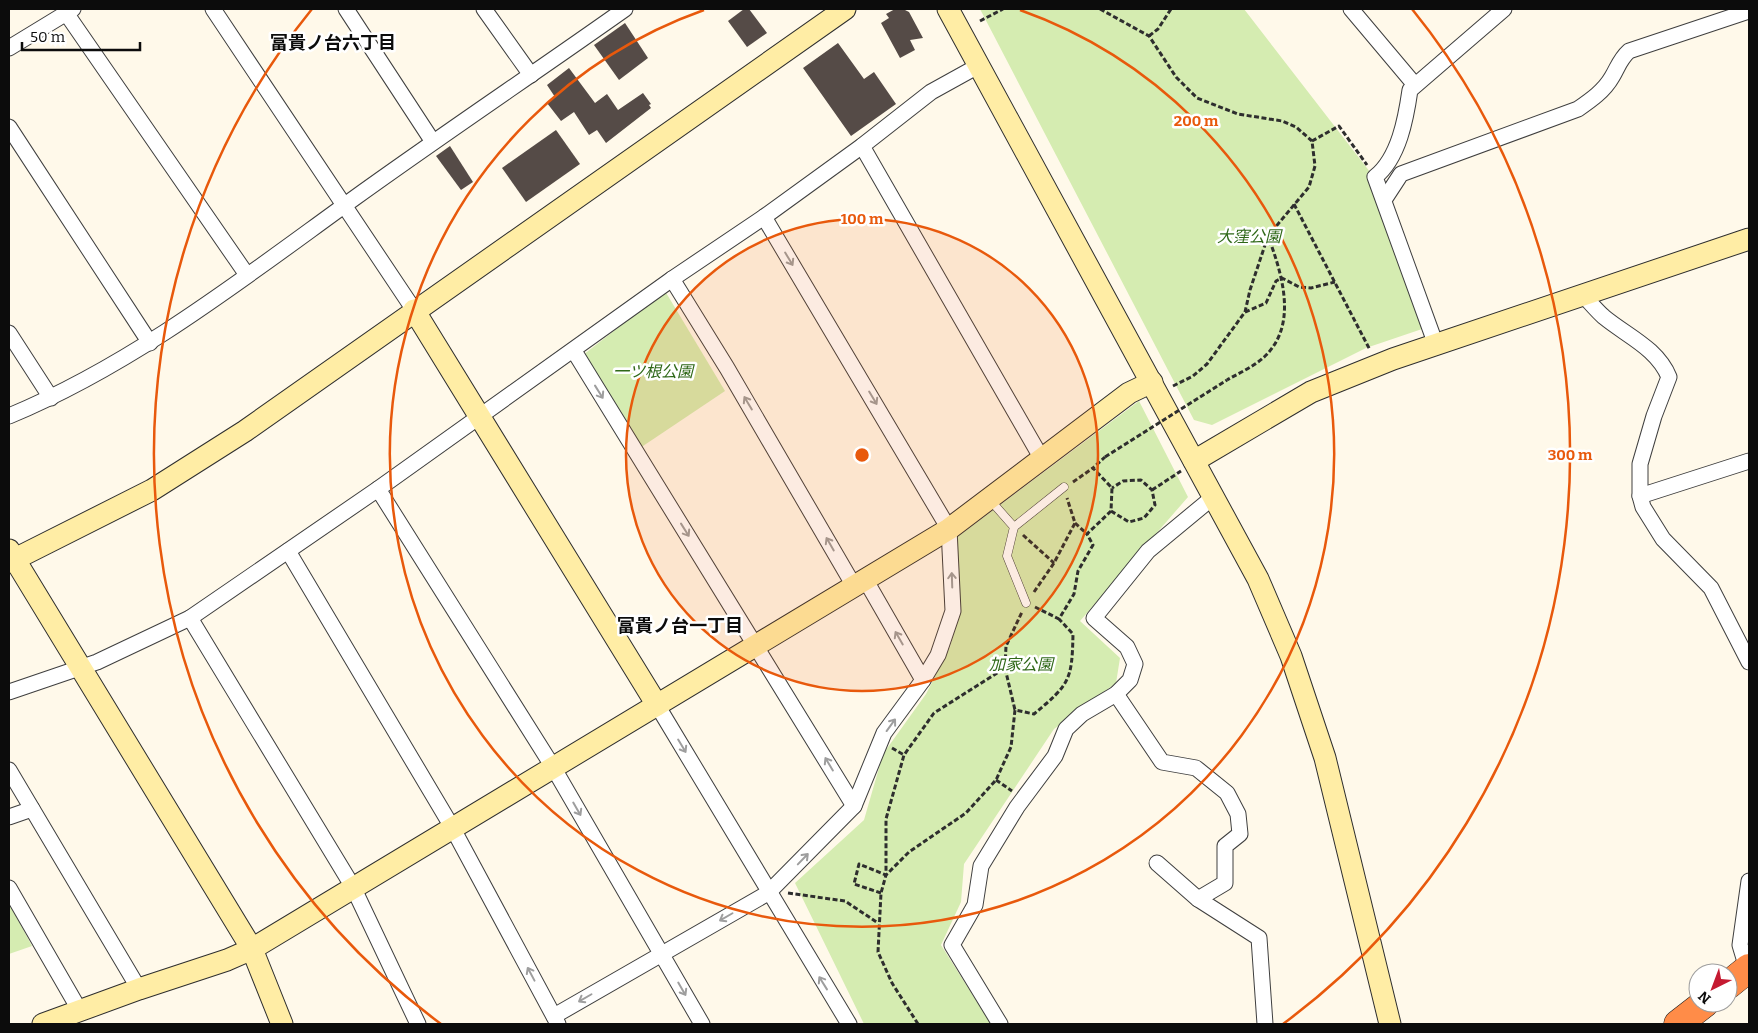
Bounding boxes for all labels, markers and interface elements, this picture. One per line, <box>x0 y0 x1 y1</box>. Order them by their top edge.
scale bar <box>22 20 140 52</box>
text: 50 m <box>30 28 66 46</box>
district label: 富貴ノ台六丁目 <box>270 32 396 54</box>
text: 200 m <box>1174 112 1219 130</box>
text: 100 m <box>841 210 884 228</box>
park label: 大窪公園 <box>1217 227 1283 246</box>
one-way arrow <box>784 251 794 265</box>
park label: 一ツ根公園 <box>613 362 695 381</box>
one-way arrow <box>595 385 605 399</box>
one-way arrow <box>868 391 878 405</box>
one-way arrow <box>743 397 753 411</box>
centre of rings <box>853 446 871 464</box>
text: 300 m <box>1548 446 1593 464</box>
one-way arrow <box>680 523 690 537</box>
one-way arrow <box>825 537 835 551</box>
one-way arrow <box>947 572 957 588</box>
district label: 富貴ノ台一丁目 <box>617 615 743 637</box>
one-way arrow <box>894 630 904 645</box>
park label: 加家公園 <box>989 655 1055 674</box>
one-way arrow <box>885 719 896 732</box>
one-way arrow <box>678 739 688 753</box>
one-way arrow <box>824 758 834 772</box>
one-way arrow <box>573 802 583 816</box>
one-way arrow <box>797 853 809 865</box>
one-way arrow <box>720 913 734 923</box>
north arrow <box>1688 963 1738 1013</box>
one-way arrow <box>525 967 535 981</box>
one-way arrow <box>818 976 828 990</box>
one-way arrow <box>677 982 687 997</box>
text: N <box>1695 987 1714 1007</box>
one-way arrow <box>579 994 593 1004</box>

